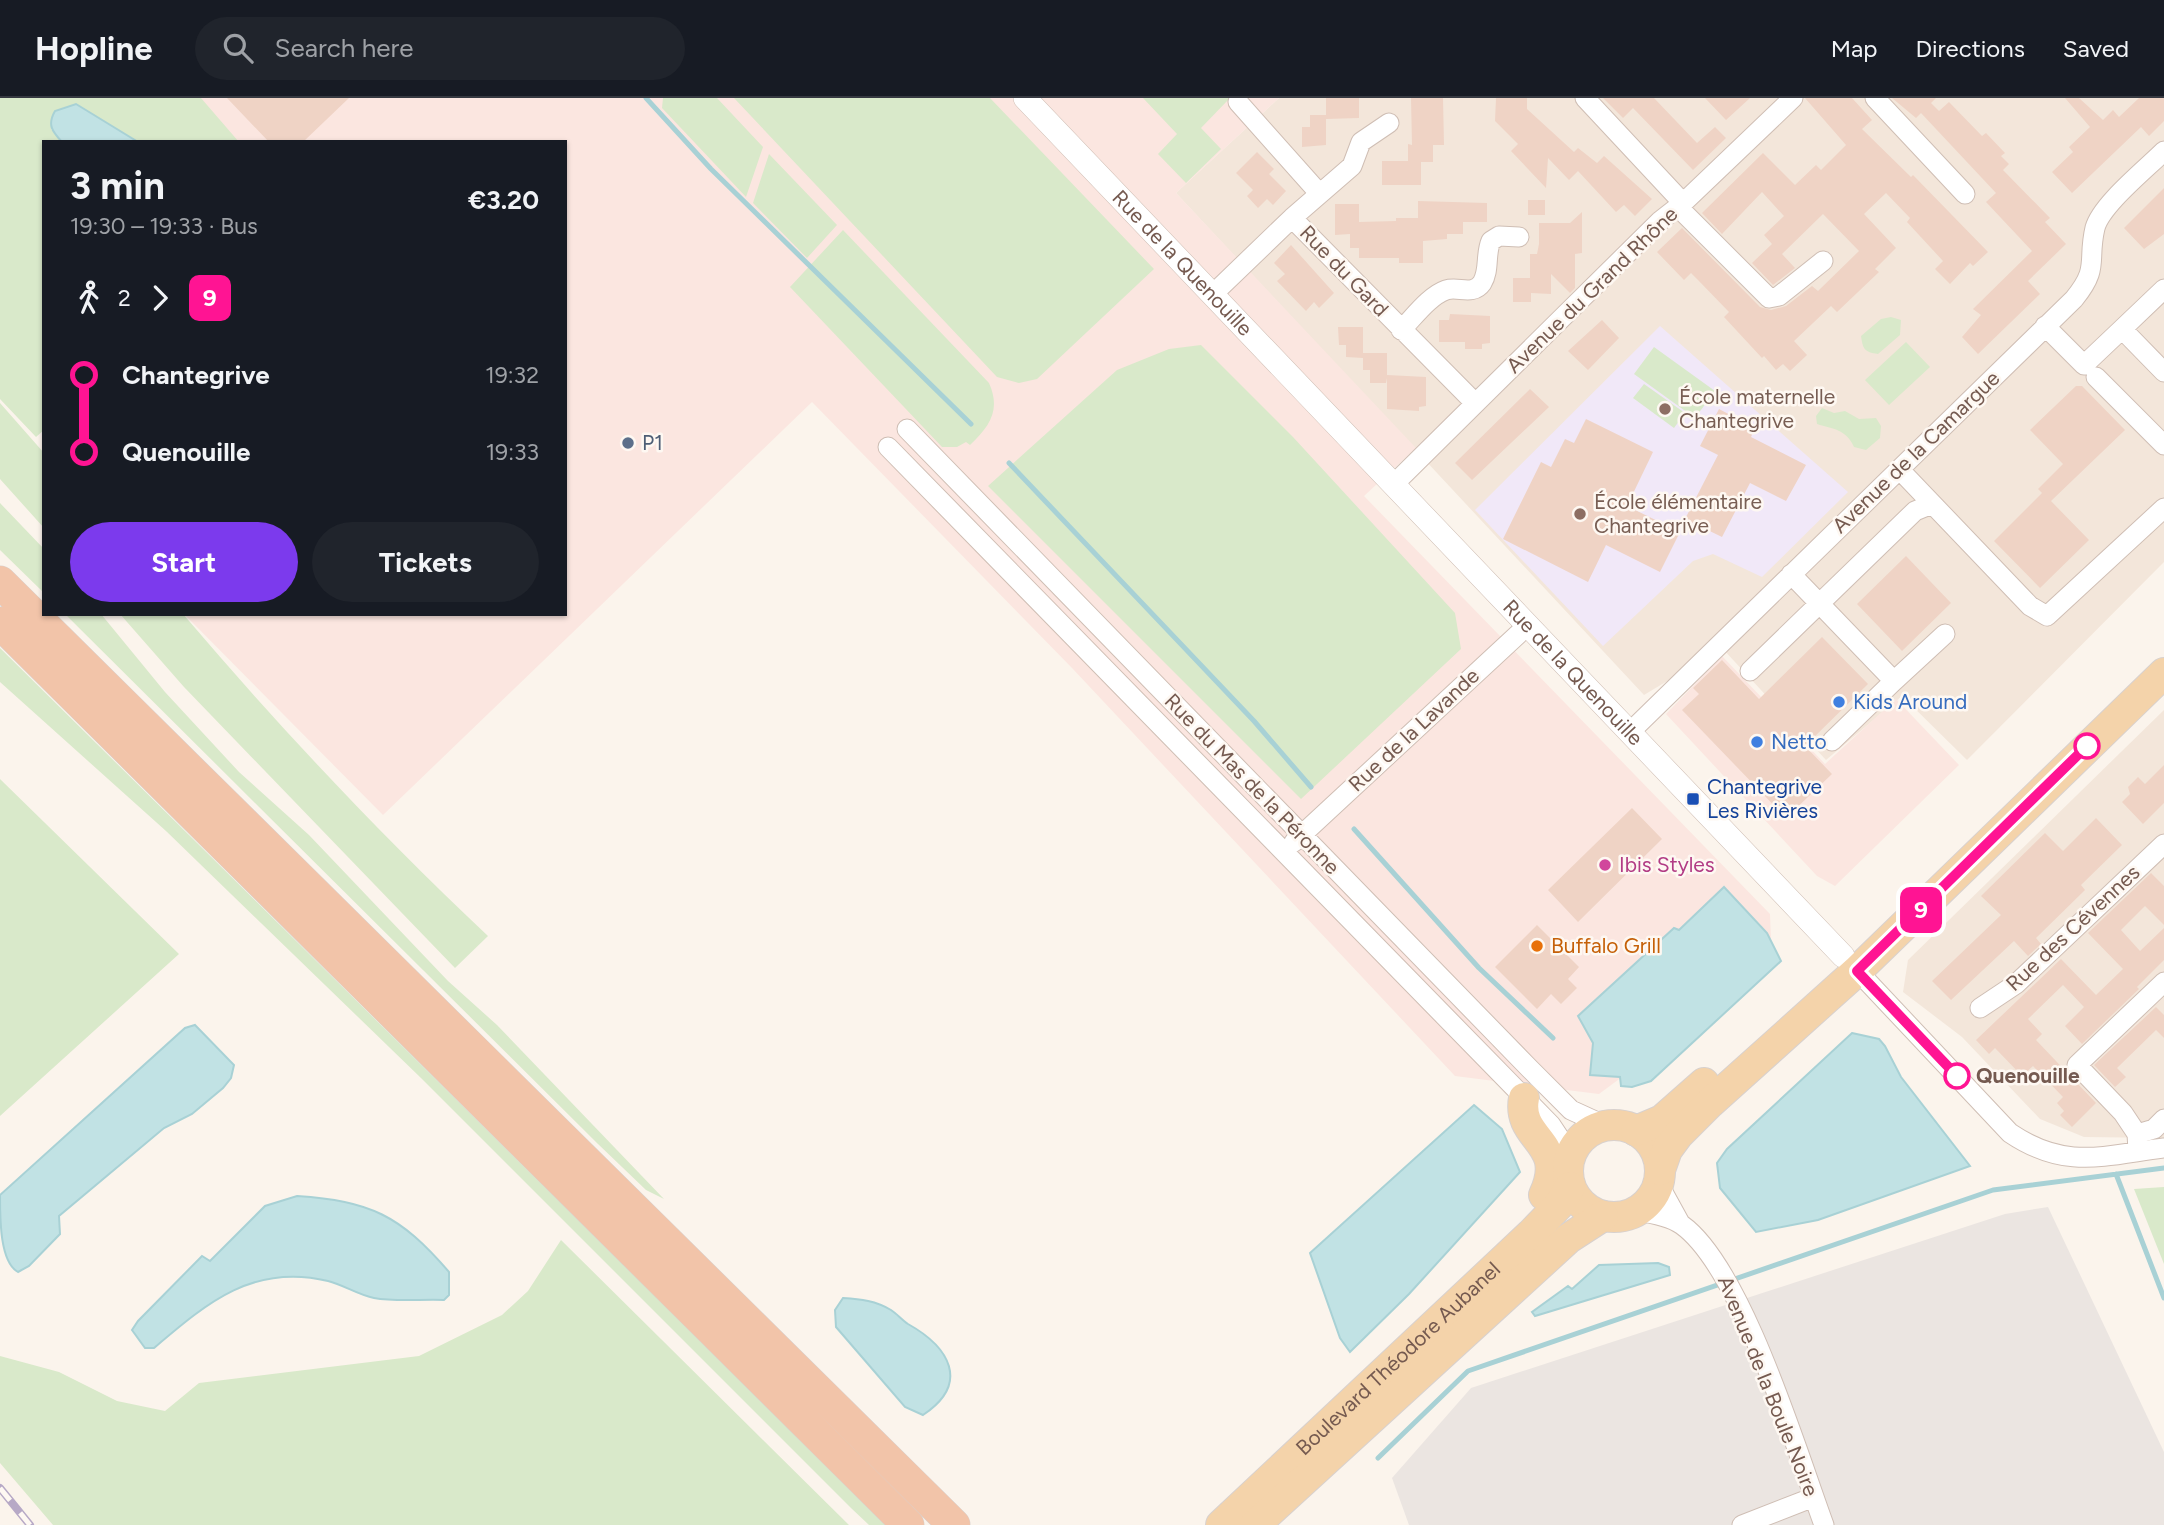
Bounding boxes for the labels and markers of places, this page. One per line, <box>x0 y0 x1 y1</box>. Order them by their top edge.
place label: École maternelle Chantegrive <box>1679 384 1835 433</box>
marker: École maternelle Chantegrive <box>1657 401 1673 417</box>
place label: P1 <box>642 430 663 455</box>
marker: P1 <box>620 435 636 451</box>
place label: École élémentaire Chantegrive <box>1594 489 1762 538</box>
marker: École élémentaire Chantegrive <box>1572 506 1588 522</box>
place label: Kids Around <box>1853 689 1967 714</box>
marker: Kids Around <box>1831 694 1847 710</box>
place label: Netto <box>1771 729 1827 754</box>
unlabelled marker <box>2074 733 2100 759</box>
marker: Netto <box>1749 734 1765 750</box>
place label: Chantegrive Les Rivières <box>1707 774 1822 823</box>
marker: Chantegrive Les Rivières <box>1685 791 1701 807</box>
place label: Ibis Styles <box>1619 852 1715 877</box>
marker: Ibis Styles <box>1597 857 1613 873</box>
place label: Buffalo Grill <box>1551 933 1661 958</box>
marker: Buffalo Grill <box>1529 938 1545 954</box>
marker: Quenouille <box>1944 1063 1970 1089</box>
place label: Quenouille <box>1976 1063 2080 1088</box>

